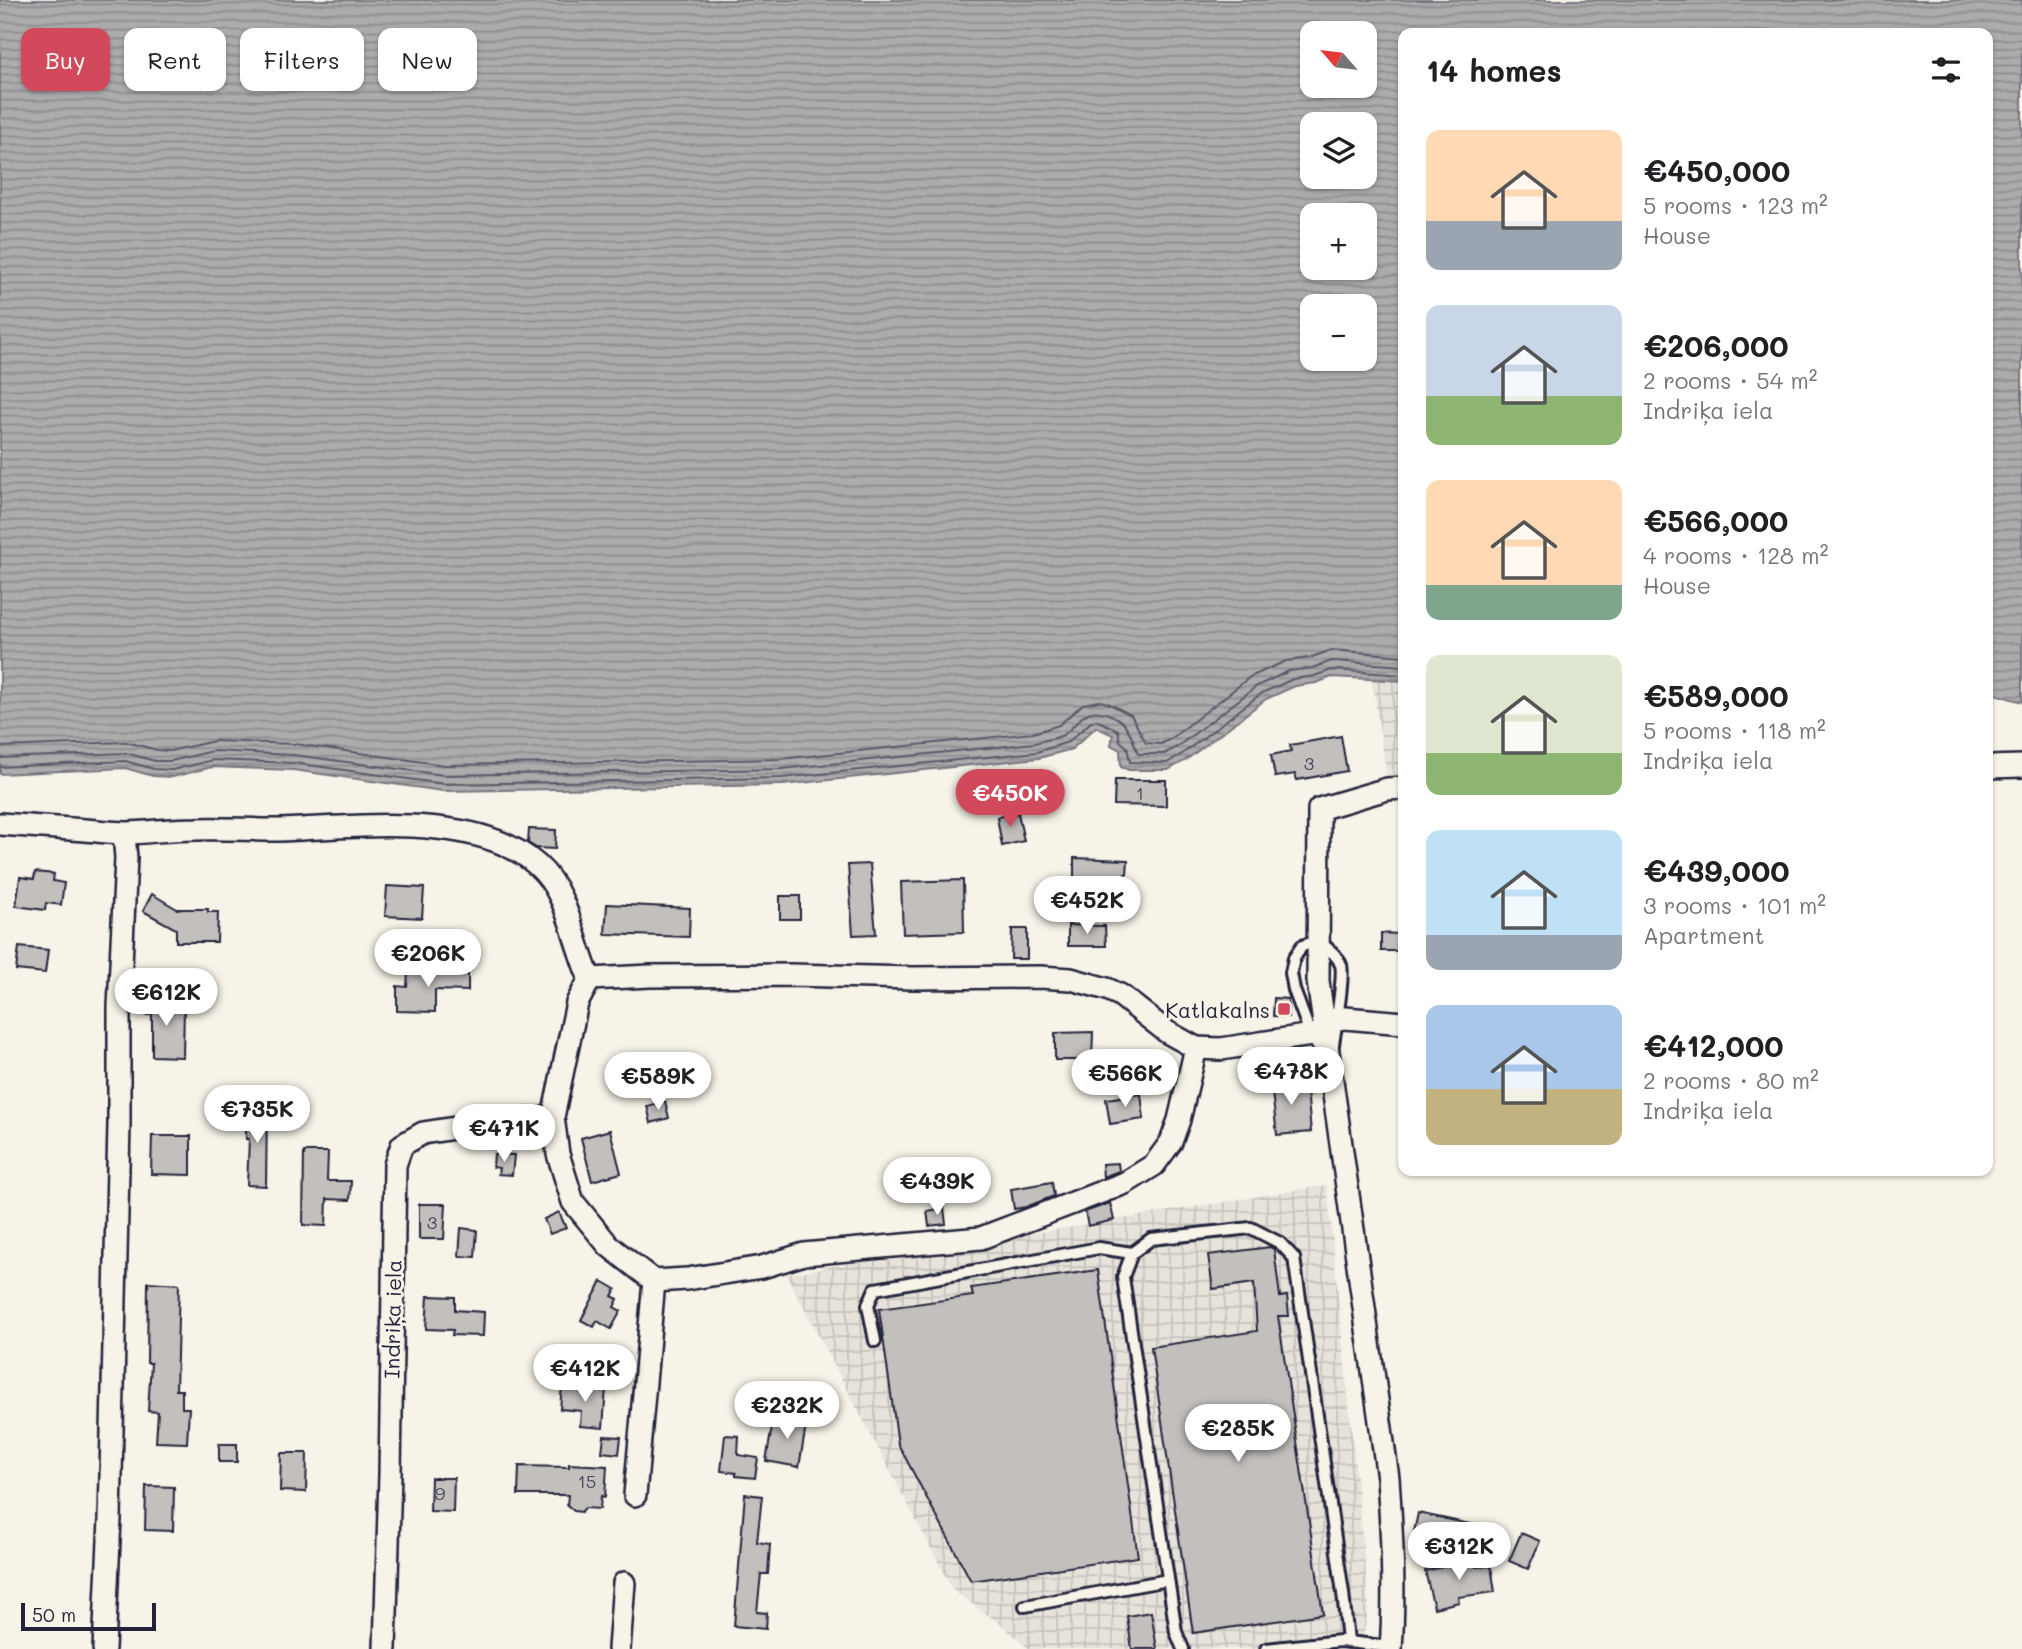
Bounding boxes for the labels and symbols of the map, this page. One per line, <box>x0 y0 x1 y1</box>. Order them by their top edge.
north arrow <box>1300 21 1377 98</box>
house number: 3 <box>1304 751 1314 775</box>
pin: €450K <box>961 770 1059 829</box>
house number: 1 <box>1136 781 1144 805</box>
pin: €452K <box>1038 876 1136 936</box>
pin: €206K <box>379 930 477 989</box>
pin: €612K <box>117 968 215 1028</box>
place label: Katlakalns <box>1165 996 1270 1023</box>
marker: Katlakalns <box>1276 1001 1292 1017</box>
pin: €478K <box>1242 1048 1340 1107</box>
pin: €566K <box>1076 1050 1174 1109</box>
pin: €589K <box>609 1052 707 1112</box>
pin: €735K <box>208 1086 306 1145</box>
pin: €471K <box>455 1104 553 1164</box>
pin: €439K <box>888 1158 986 1217</box>
house number: 3 <box>427 1210 437 1234</box>
street label: Indriķa iela <box>377 1259 408 1379</box>
pin: €412K <box>536 1344 634 1404</box>
pin: €232K <box>738 1382 836 1441</box>
pin: €285K <box>1189 1404 1287 1464</box>
house number: 15 <box>578 1469 596 1493</box>
house number: 9 <box>435 1481 446 1505</box>
pin: €312K <box>1410 1522 1508 1582</box>
scale bar <box>21 1600 156 1632</box>

